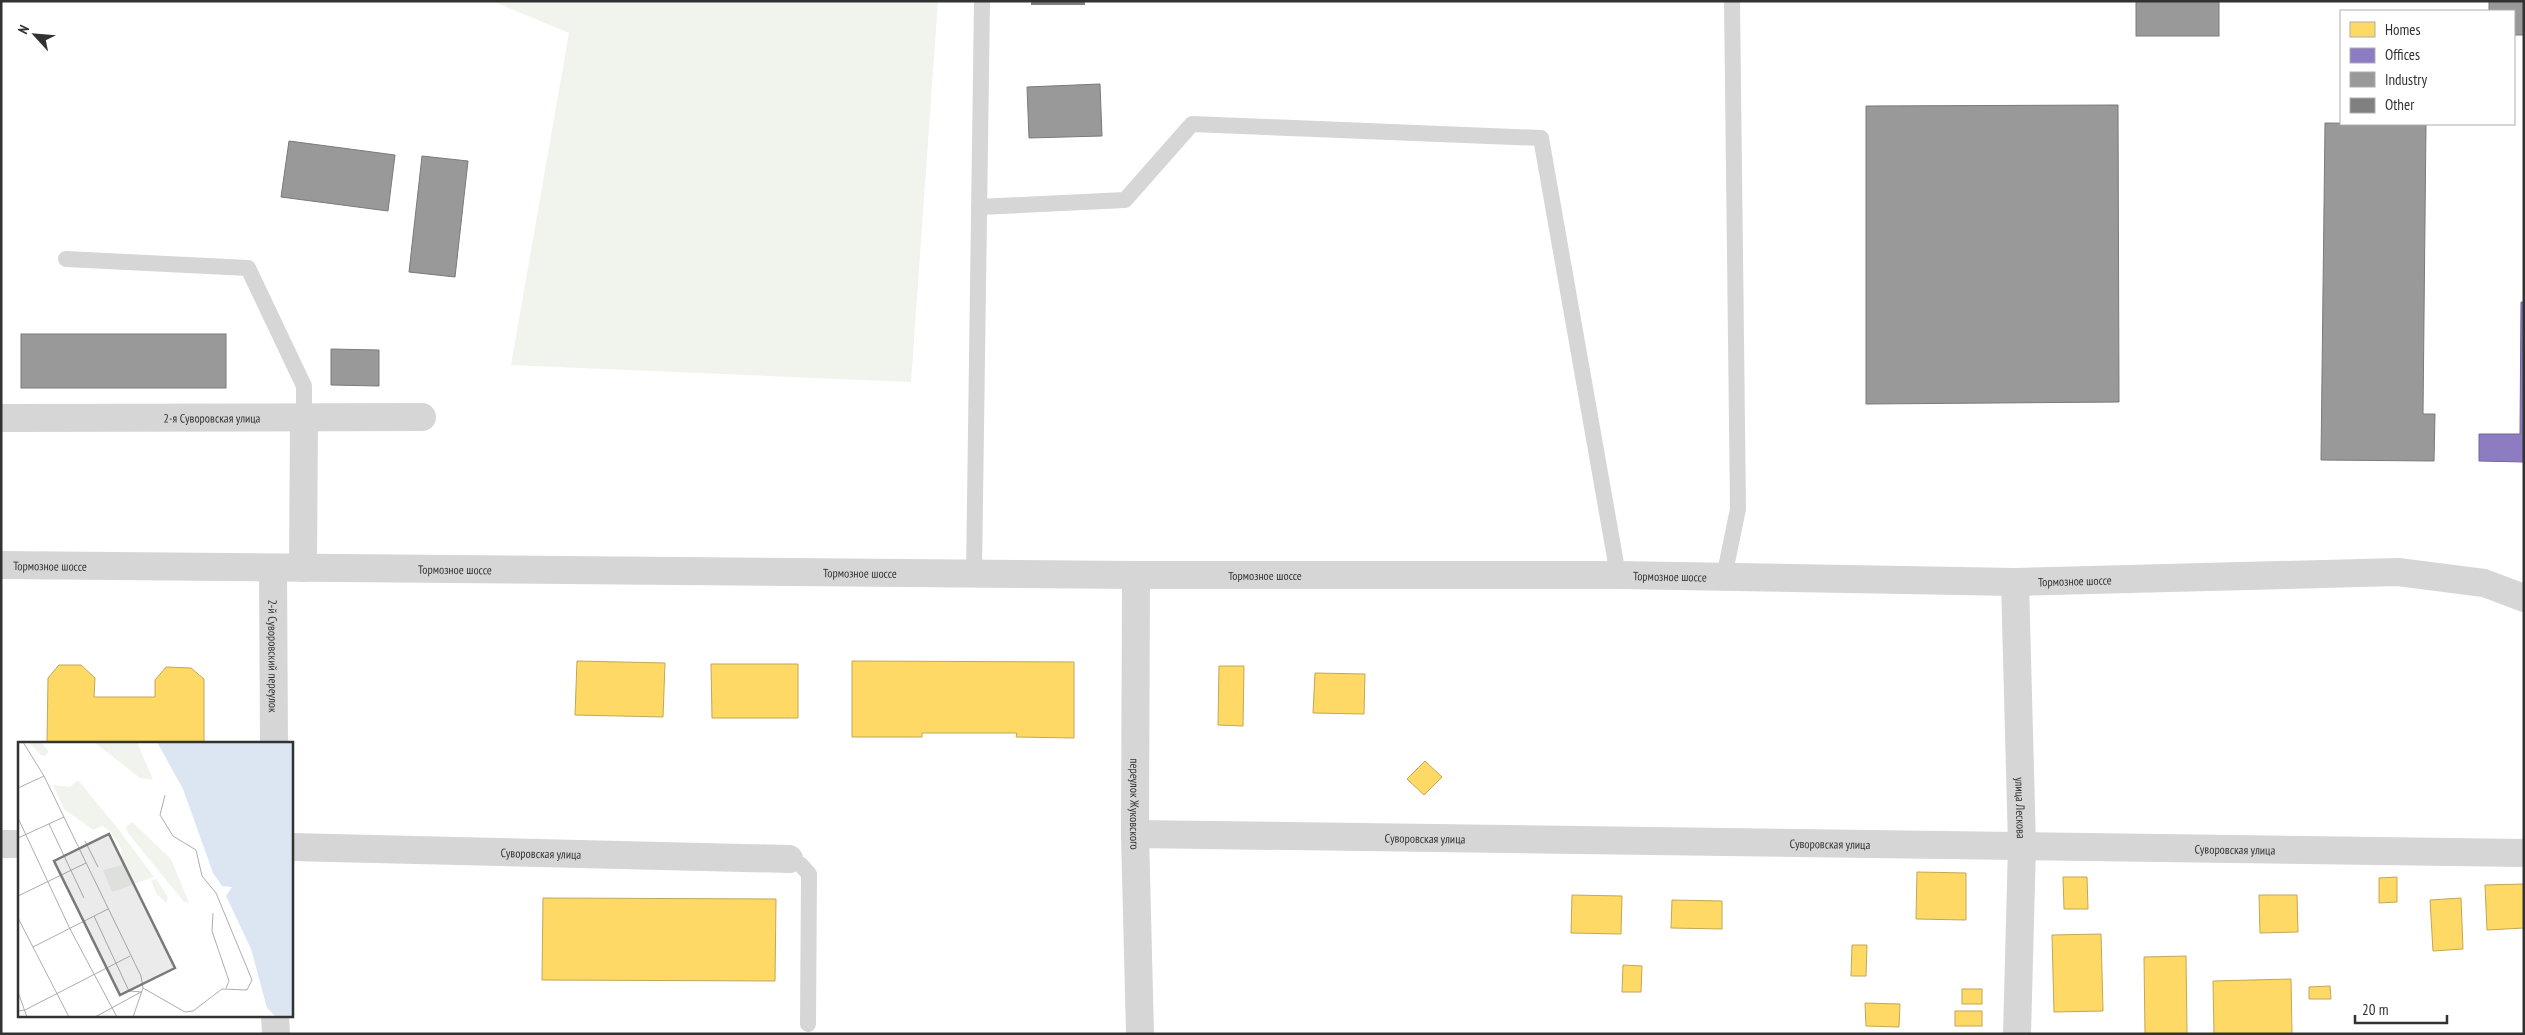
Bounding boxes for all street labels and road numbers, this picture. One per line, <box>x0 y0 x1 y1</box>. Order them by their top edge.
street label: 2-я Суворовская улица <box>164 410 261 425</box>
street label: Тормозное шоссе <box>13 558 87 573</box>
street label: Тормозное шоссе <box>418 561 492 577</box>
street label: Тормозное шоссе <box>823 565 897 580</box>
street label: Тормозное шоссе <box>1228 568 1302 583</box>
street label: Тормозное шоссе <box>1633 568 1707 584</box>
street label: Тормозное шоссе <box>2038 572 2112 589</box>
street label: 2-й Суворовский переулок <box>266 599 281 713</box>
street label: переулок Жуковского <box>1127 758 1143 850</box>
street label: улица Лескова <box>2013 777 2029 839</box>
street label: Суворовская улица <box>1384 830 1466 846</box>
street label: Суворовская улица <box>1789 835 1871 852</box>
street label: Суворовская улица <box>2194 841 2276 857</box>
street label: Суворовская улица <box>500 845 582 861</box>

